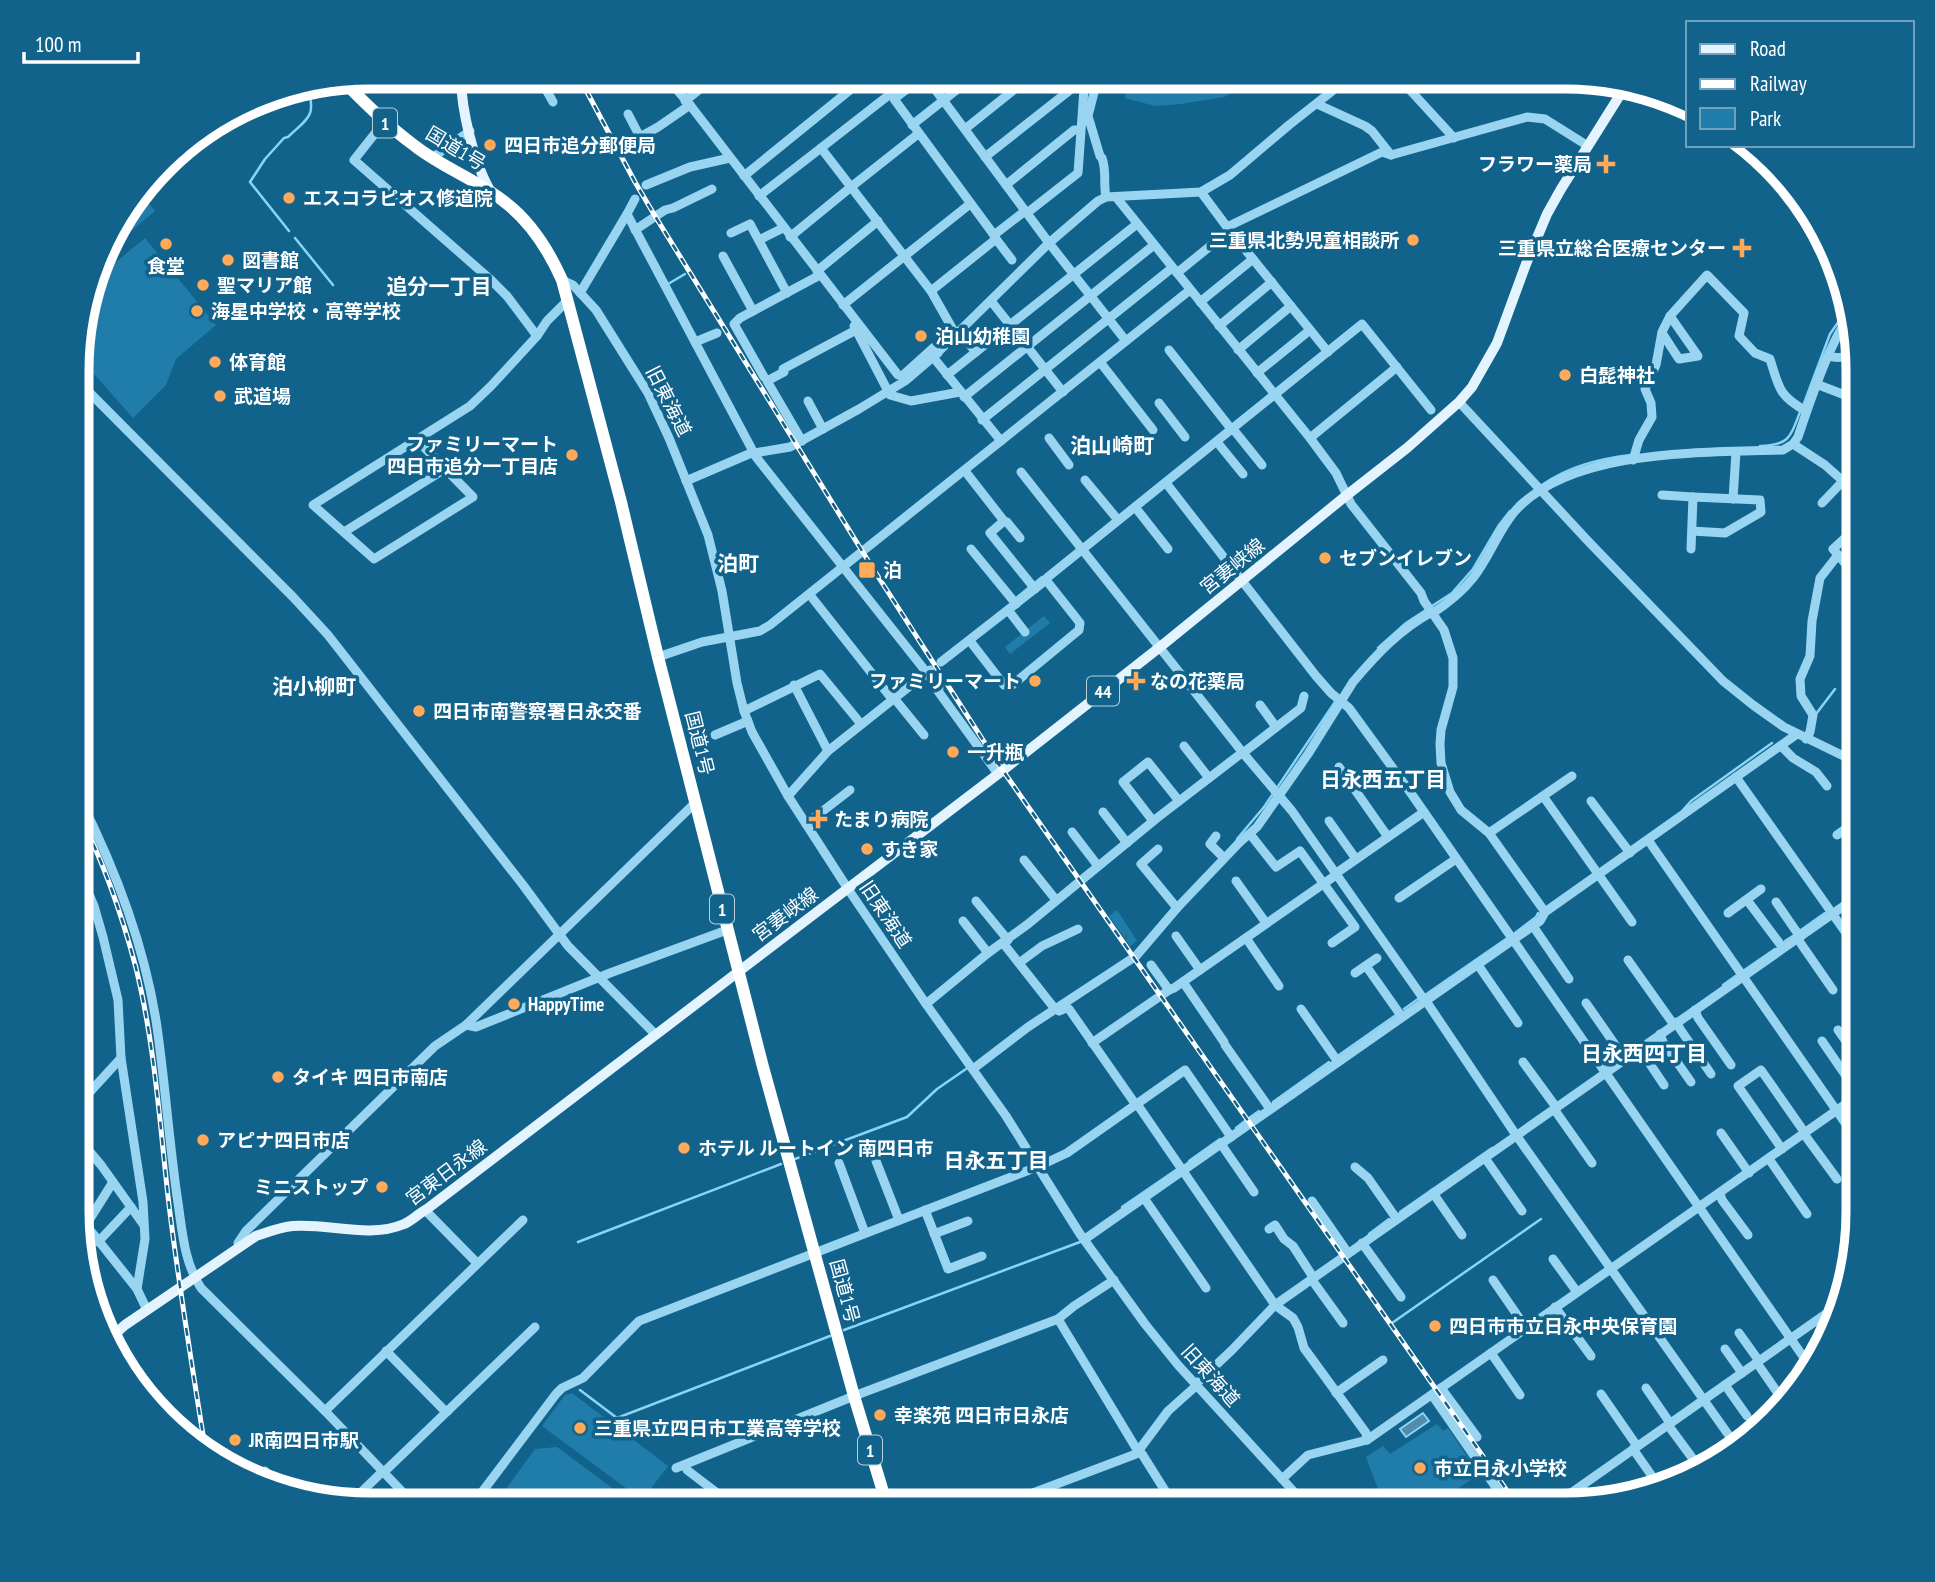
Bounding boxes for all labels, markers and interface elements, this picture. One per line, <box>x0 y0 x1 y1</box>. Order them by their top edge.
scale bar <box>24 21 138 65</box>
legend <box>1686 21 1914 147</box>
text: 100 m <box>35 31 81 58</box>
text: Road <box>1750 35 1786 62</box>
text: Railway <box>1750 70 1807 97</box>
text: Park <box>1750 105 1781 132</box>
road number: 1 <box>373 109 397 138</box>
street label: 国道1号 <box>422 121 490 175</box>
place label: 四日市追分郵便局 <box>504 133 656 157</box>
marker: 四日市追分郵便局 <box>482 137 498 153</box>
place label: フラワー薬局 <box>1478 152 1592 176</box>
marker: フラワー薬局 <box>1598 156 1614 172</box>
place label: エスコラピオス修道院 <box>303 186 493 210</box>
marker: エスコラピオス修道院 <box>281 190 297 206</box>
place label: 三重県北勢児童相談所 <box>1209 228 1399 252</box>
marker: 三重県北勢児童相談所 <box>1405 232 1421 248</box>
marker: 食堂 <box>158 236 174 252</box>
place label: 三重県立総合医療センター <box>1498 236 1726 260</box>
marker: 三重県立総合医療センター <box>1732 238 1752 258</box>
place label: 図書館 <box>242 248 299 272</box>
marker: 図書館 <box>220 252 236 268</box>
place label: 食堂 <box>147 254 185 278</box>
place label: 聖マリア館 <box>217 273 312 297</box>
district label: 追分一丁目 <box>387 273 492 300</box>
marker: 聖マリア館 <box>195 277 211 293</box>
place label: 海星中学校・高等学校 <box>211 299 401 323</box>
marker: 海星中学校・高等学校 <box>189 303 205 319</box>
place label: 泊山幼稚園 <box>935 324 1030 348</box>
marker: 泊山幼稚園 <box>913 328 929 344</box>
place label: 体育館 <box>229 350 286 374</box>
marker: 体育館 <box>207 354 223 370</box>
street label: 旧東海道 <box>641 362 697 440</box>
place label: 白髭神社 <box>1579 363 1655 387</box>
marker: 白髭神社 <box>1557 367 1573 383</box>
place label: 武道場 <box>234 384 291 408</box>
marker: 武道場 <box>212 388 228 404</box>
place label: ファミリーマート 四日市追分一丁目店 <box>387 432 558 478</box>
district label: 泊山崎町 <box>1070 432 1154 459</box>
marker: ファミリーマート 四日市追分一丁目店 <box>564 447 580 463</box>
street label: 宮妻峡線 <box>1195 533 1269 599</box>
place label: セブンイレブン <box>1339 546 1472 570</box>
district label: 泊町 <box>717 550 759 577</box>
marker: セブンイレブン <box>1317 550 1333 566</box>
place label: 泊 <box>883 558 902 582</box>
marker: 泊 <box>857 560 877 580</box>
place label: ファミリーマート <box>869 669 1021 693</box>
place label: なの花薬局 <box>1150 669 1245 693</box>
district label: 泊小柳町 <box>272 673 356 700</box>
marker: ファミリーマート <box>1027 673 1043 689</box>
marker: なの花薬局 <box>1128 673 1144 689</box>
road number: 44 <box>1087 676 1119 706</box>
place label: 四日市南警察署日永交番 <box>433 699 642 723</box>
marker: 四日市南警察署日永交番 <box>411 703 427 719</box>
street label: 国道1号 <box>680 708 720 778</box>
place label: 一升瓶 <box>967 740 1024 764</box>
marker: 一升瓶 <box>945 744 961 760</box>
district label: 日永西五丁目 <box>1320 766 1446 793</box>
place label: たまり病院 <box>834 807 928 831</box>
marker: たまり病院 <box>808 809 828 829</box>
place label: すき家 <box>881 837 938 861</box>
marker: すき家 <box>859 841 875 857</box>
street label: 旧東海道 <box>855 876 917 952</box>
street label: 宮妻峡線 <box>747 882 823 946</box>
road number: 1 <box>710 894 734 924</box>
place label: HappyTime <box>528 992 604 1016</box>
marker: HappyTime <box>506 996 522 1012</box>
district label: 日永西四丁目 <box>1581 1040 1707 1067</box>
place label: タイキ 四日市南店 <box>292 1065 448 1089</box>
marker: タイキ 四日市南店 <box>270 1069 286 1085</box>
place label: アピナ四日市店 <box>217 1128 350 1152</box>
marker: アピナ四日市店 <box>195 1132 211 1148</box>
street label: 宮東日永線 <box>401 1134 491 1210</box>
place label: ホテル ルートイン 南四日市 <box>698 1136 934 1160</box>
marker: ホテル ルートイン 南四日市 <box>676 1140 692 1156</box>
district label: 日永五丁目 <box>944 1147 1049 1174</box>
place label: ミニストップ <box>254 1175 368 1199</box>
marker: ミニストップ <box>374 1179 390 1195</box>
street label: 国道1号 <box>825 1256 865 1326</box>
place label: 四日市市立日永中央保育園 <box>1449 1314 1677 1338</box>
marker: 四日市市立日永中央保育園 <box>1427 1318 1443 1334</box>
street label: 旧東海道 <box>1177 1339 1245 1411</box>
place label: 幸楽苑 四日市日永店 <box>894 1403 1069 1427</box>
marker: 幸楽苑 四日市日永店 <box>872 1407 888 1423</box>
place label: 三重県立四日市工業高等学校 <box>594 1416 841 1440</box>
marker: 三重県立四日市工業高等学校 <box>572 1420 588 1436</box>
place label: JR南四日市駅 <box>248 1428 359 1452</box>
marker: JR南四日市駅 <box>227 1432 243 1448</box>
road number: 1 <box>858 1436 882 1464</box>
place label: 市立日永小学校 <box>1434 1456 1567 1480</box>
marker: 市立日永小学校 <box>1412 1460 1428 1476</box>

